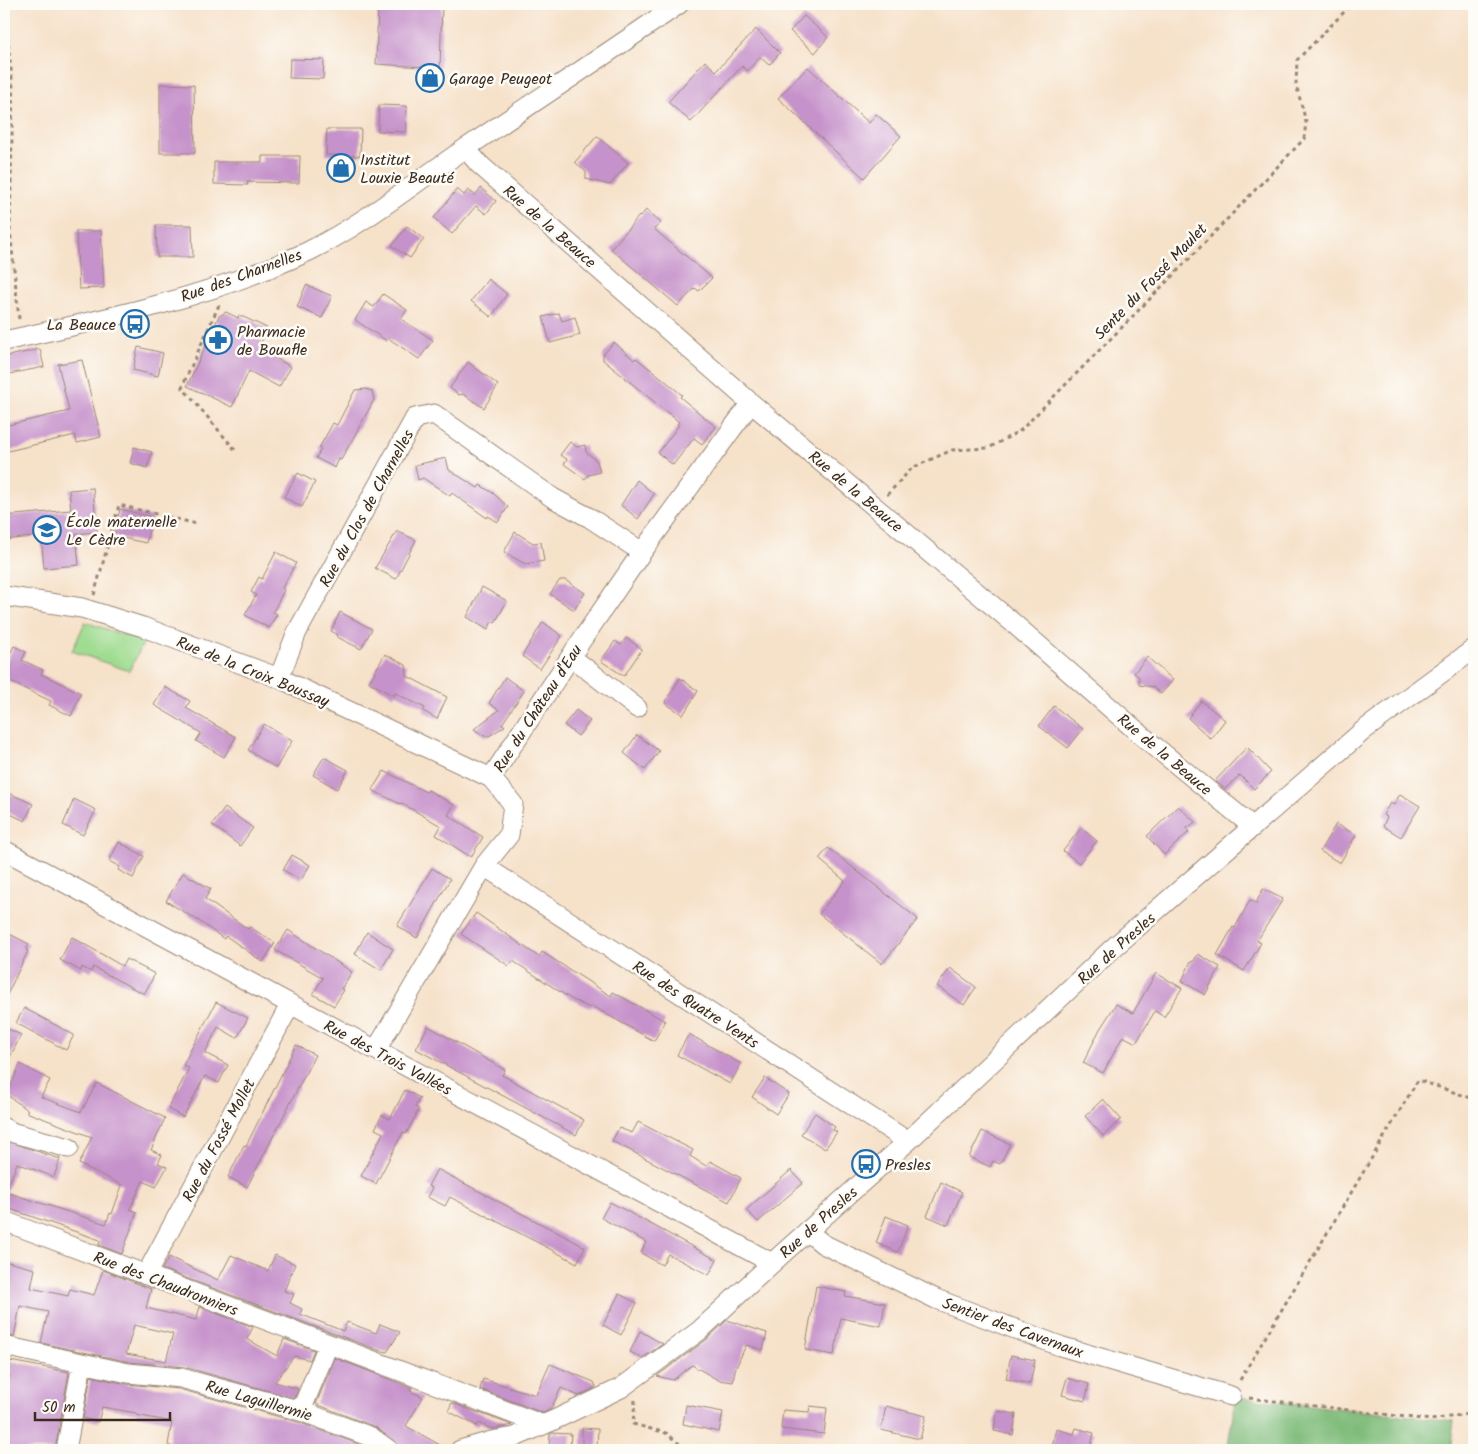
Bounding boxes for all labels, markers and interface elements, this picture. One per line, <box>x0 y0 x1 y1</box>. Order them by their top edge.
shop icon: Garage Peugeot <box>415 63 445 93</box>
place label: Garage Peugeot <box>449 67 553 92</box>
place label: Institut Louxie Beauté <box>360 148 455 191</box>
shop icon: Institut Louxie Beauté <box>326 153 356 183</box>
street label: Rue de la Beauce <box>497 179 601 275</box>
street label: Sente du Fossé Maulet <box>1089 217 1214 346</box>
street label: Rue des Charnelles <box>177 243 306 310</box>
bus stop icon: La Beauce <box>120 309 150 339</box>
place label: La Beauce <box>46 313 116 338</box>
place label: Pharmacie de Bouafle <box>237 320 307 363</box>
pharmacy icon: Pharmacie de Bouafle <box>203 325 233 355</box>
street label: Rue du Clos de Charnelles <box>314 425 421 592</box>
street label: Rue de la Beauce <box>802 445 908 539</box>
place label: École maternelle Le Cèdre <box>66 510 177 553</box>
school or university icon: École maternelle Le Cèdre <box>32 515 62 545</box>
street label: Rue de la Croix Boussay <box>172 630 333 715</box>
street label: Rue du Château d'Eau <box>487 640 589 778</box>
street label: Rue de la Beauce <box>1111 708 1217 802</box>
street label: Rue de Presles <box>1072 907 1162 991</box>
street label: Rue des Quatre Vents <box>627 955 764 1056</box>
street label: Rue des Trois Vallées <box>319 1014 456 1103</box>
street label: Rue du Fossé Mollet <box>176 1074 263 1207</box>
bus stop icon: Presles <box>851 1149 881 1179</box>
place label: Presles <box>885 1153 931 1178</box>
street label: Rue de Presles <box>774 1181 864 1265</box>
street label: Rue des Chaudronniers <box>89 1245 242 1324</box>
street label: Sentier des Cavernaux <box>938 1291 1088 1366</box>
street label: Rue Laguillermie <box>202 1374 315 1429</box>
scale bar <box>35 1389 170 1421</box>
text: 50 m <box>42 1396 76 1420</box>

